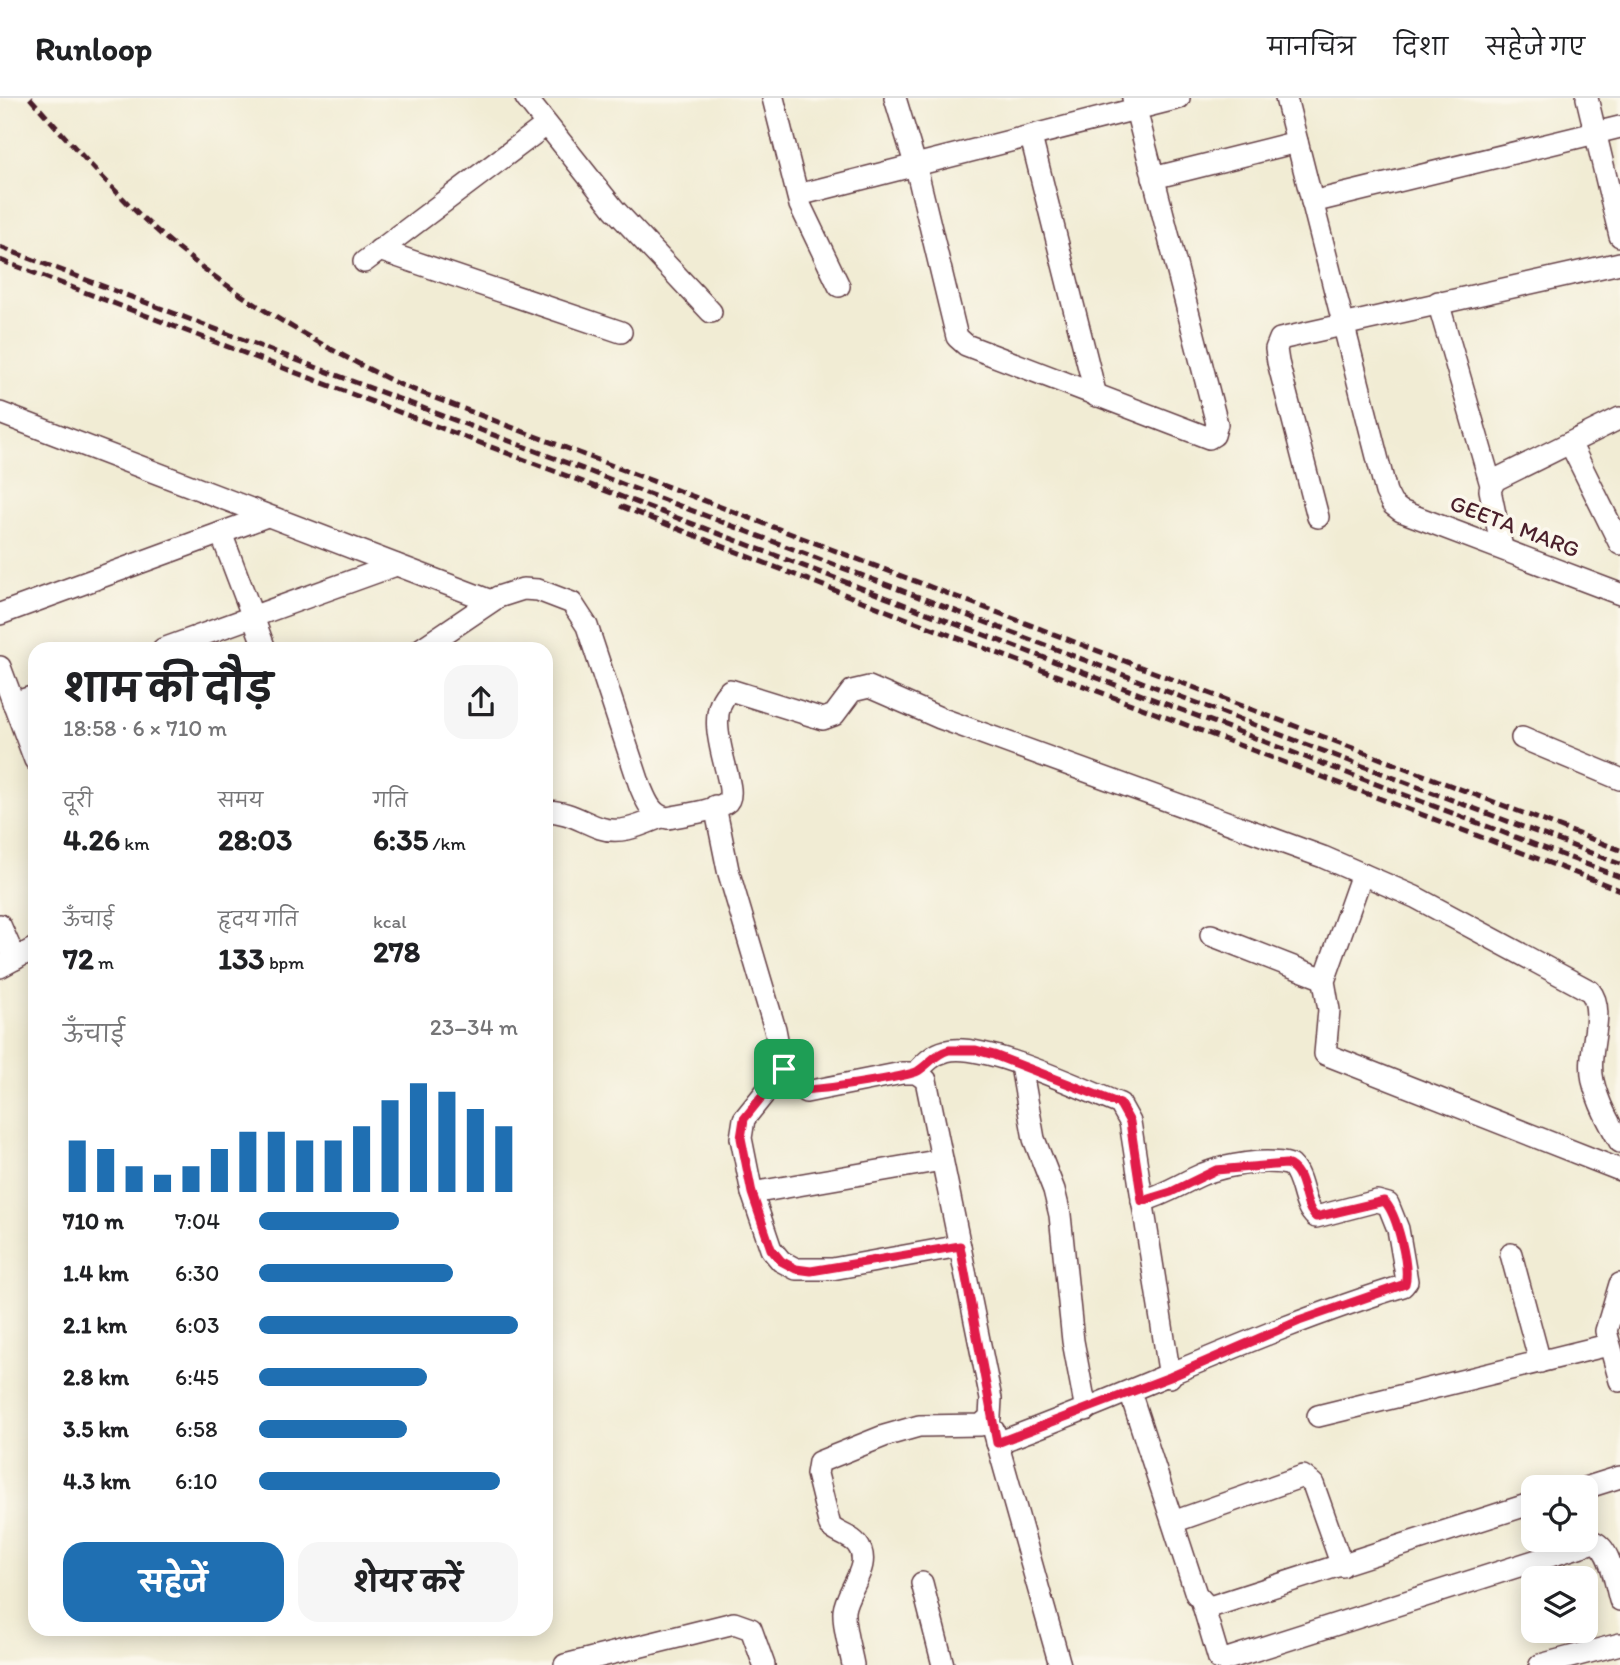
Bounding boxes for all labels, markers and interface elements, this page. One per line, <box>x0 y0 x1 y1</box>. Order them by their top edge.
text: Runloop <box>35 29 152 68</box>
text: मानचित्र <box>1268 32 1356 61</box>
text: दिशा <box>1394 32 1448 61</box>
text: सहेजे गए <box>1486 32 1585 61</box>
street label: GEETA MARG <box>1446 488 1584 564</box>
text: शाम की दौड़ <box>63 665 273 711</box>
button: share <box>444 665 518 739</box>
text: 18:58 · 6 × 710 m <box>63 714 227 742</box>
text: दूरी <box>63 789 93 812</box>
text: समय <box>218 789 263 812</box>
text: गति <box>373 789 408 812</box>
text: 4.26 <box>63 821 120 858</box>
text: 28:03 <box>218 821 292 858</box>
text: 6:35 <box>373 821 428 858</box>
text: km <box>120 832 149 855</box>
text: /km <box>428 832 466 855</box>
text: ऊँचाई <box>63 908 114 931</box>
text: हृदय गति <box>218 908 298 931</box>
text: kcal <box>373 910 407 933</box>
text: 278 <box>373 933 420 970</box>
text: 72 <box>63 940 94 977</box>
text: 133 <box>218 940 265 977</box>
text: m <box>94 951 114 974</box>
text: bpm <box>265 951 304 974</box>
text: 23–34 m <box>430 1013 518 1041</box>
text: ऊँचाई <box>63 1020 125 1048</box>
pin <box>754 1039 814 1099</box>
icon: arrive <box>765 1050 803 1088</box>
text: 710 m <box>63 1207 124 1235</box>
text: 7:04 <box>175 1207 220 1235</box>
text: 1.4 km <box>63 1259 129 1287</box>
text: 6:30 <box>175 1259 220 1287</box>
text: 2.1 km <box>63 1311 127 1339</box>
text: 6:03 <box>175 1311 220 1339</box>
text: 2.8 km <box>63 1363 129 1391</box>
text: 6:45 <box>175 1363 219 1391</box>
text: 3.5 km <box>63 1415 129 1443</box>
text: 6:58 <box>175 1415 217 1443</box>
text: 4.3 km <box>63 1467 131 1495</box>
text: 6:10 <box>175 1467 218 1495</box>
map controls <box>1521 1475 1598 1643</box>
button: locate <box>1521 1475 1598 1552</box>
button: सहेजें <box>63 1542 284 1622</box>
button: शेयर करें <box>298 1542 518 1622</box>
button: layers <box>1521 1566 1598 1643</box>

